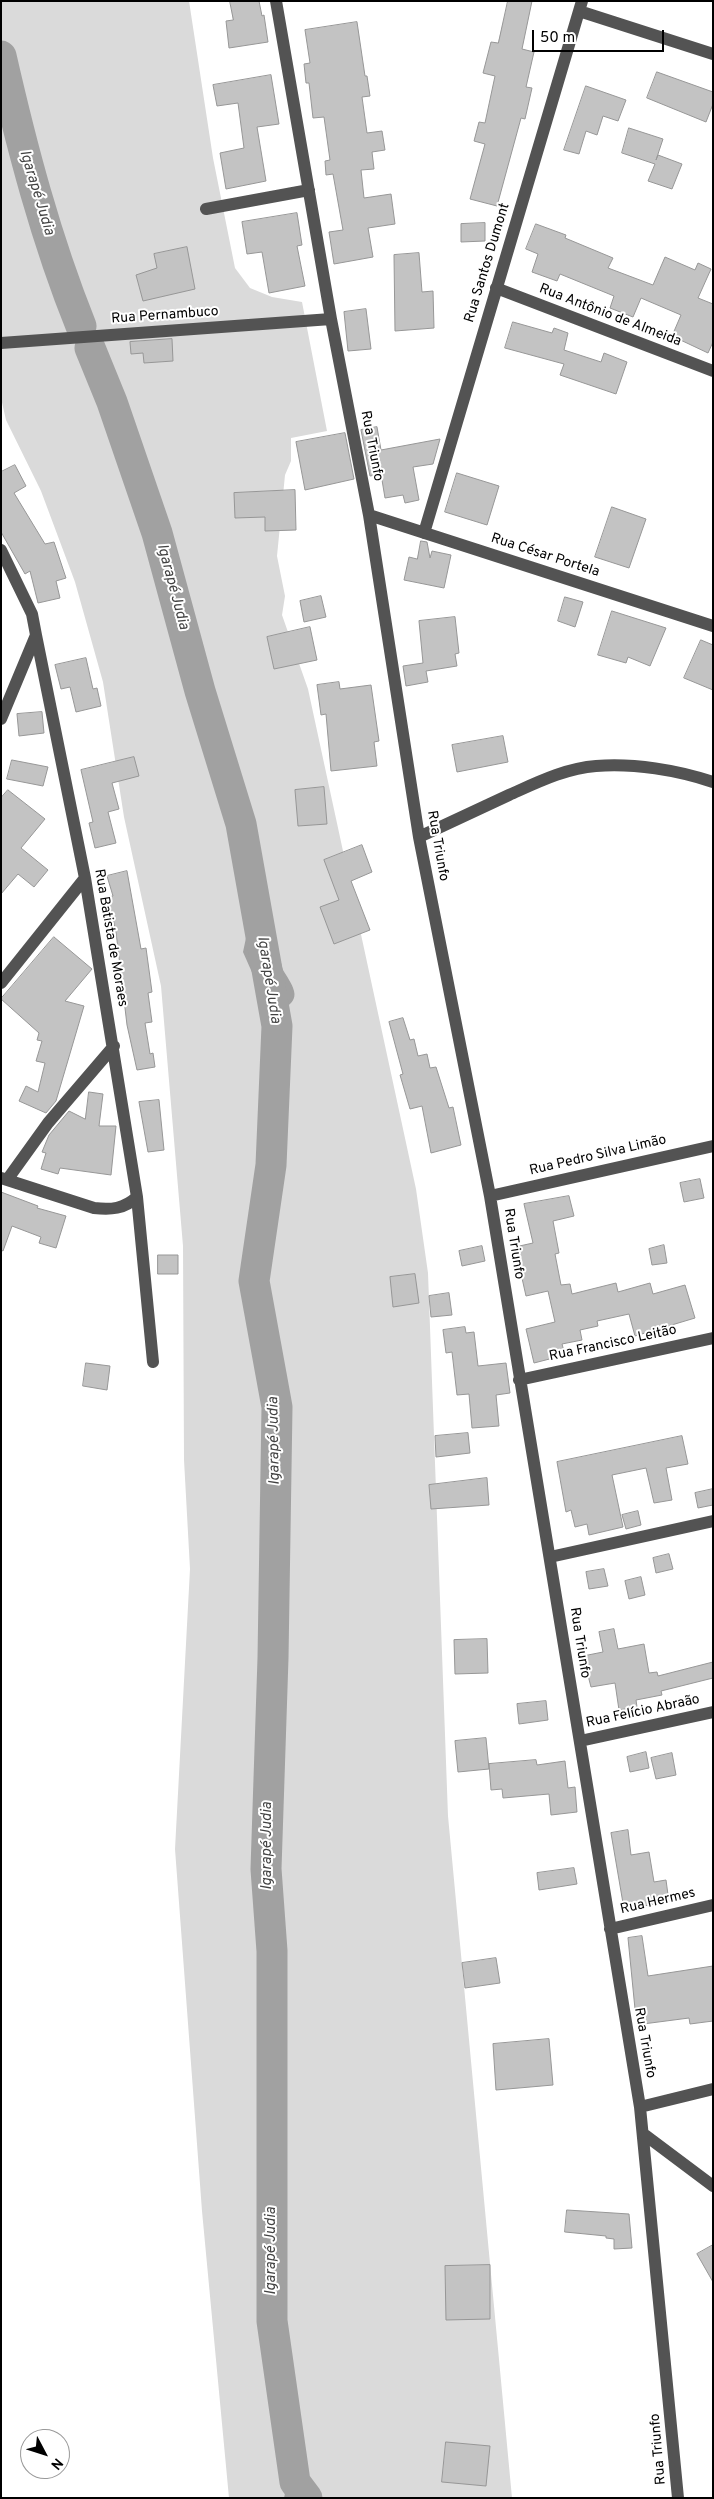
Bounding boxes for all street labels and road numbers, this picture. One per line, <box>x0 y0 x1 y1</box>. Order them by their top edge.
street label: Rua Santos Dumont <box>462 201 514 325</box>
street label: Rua Antônio de Almeida <box>537 281 683 351</box>
street label: Rua Pernambuco <box>111 304 219 328</box>
street label: Rua Triunfo <box>356 409 386 483</box>
street label: Rua César Portela <box>489 531 601 581</box>
street label: Rua Triunfo <box>423 809 451 883</box>
street label: Rua Batista de Moraes <box>90 868 130 1008</box>
street label: Rua Pedro Silva Limão <box>528 1132 668 1180</box>
street label: Rua Triunfo <box>499 1207 527 1281</box>
street label: Rua Francisco Leitão <box>548 1322 678 1366</box>
street label: Rua Triunfo <box>565 1606 593 1680</box>
street label: Rua Felício Abraão <box>585 1692 701 1732</box>
street label: Rua Hermes <box>619 1885 697 1919</box>
street label: Rua Triunfo <box>630 2006 658 2080</box>
street label: Rua Triunfo <box>648 2413 670 2485</box>

